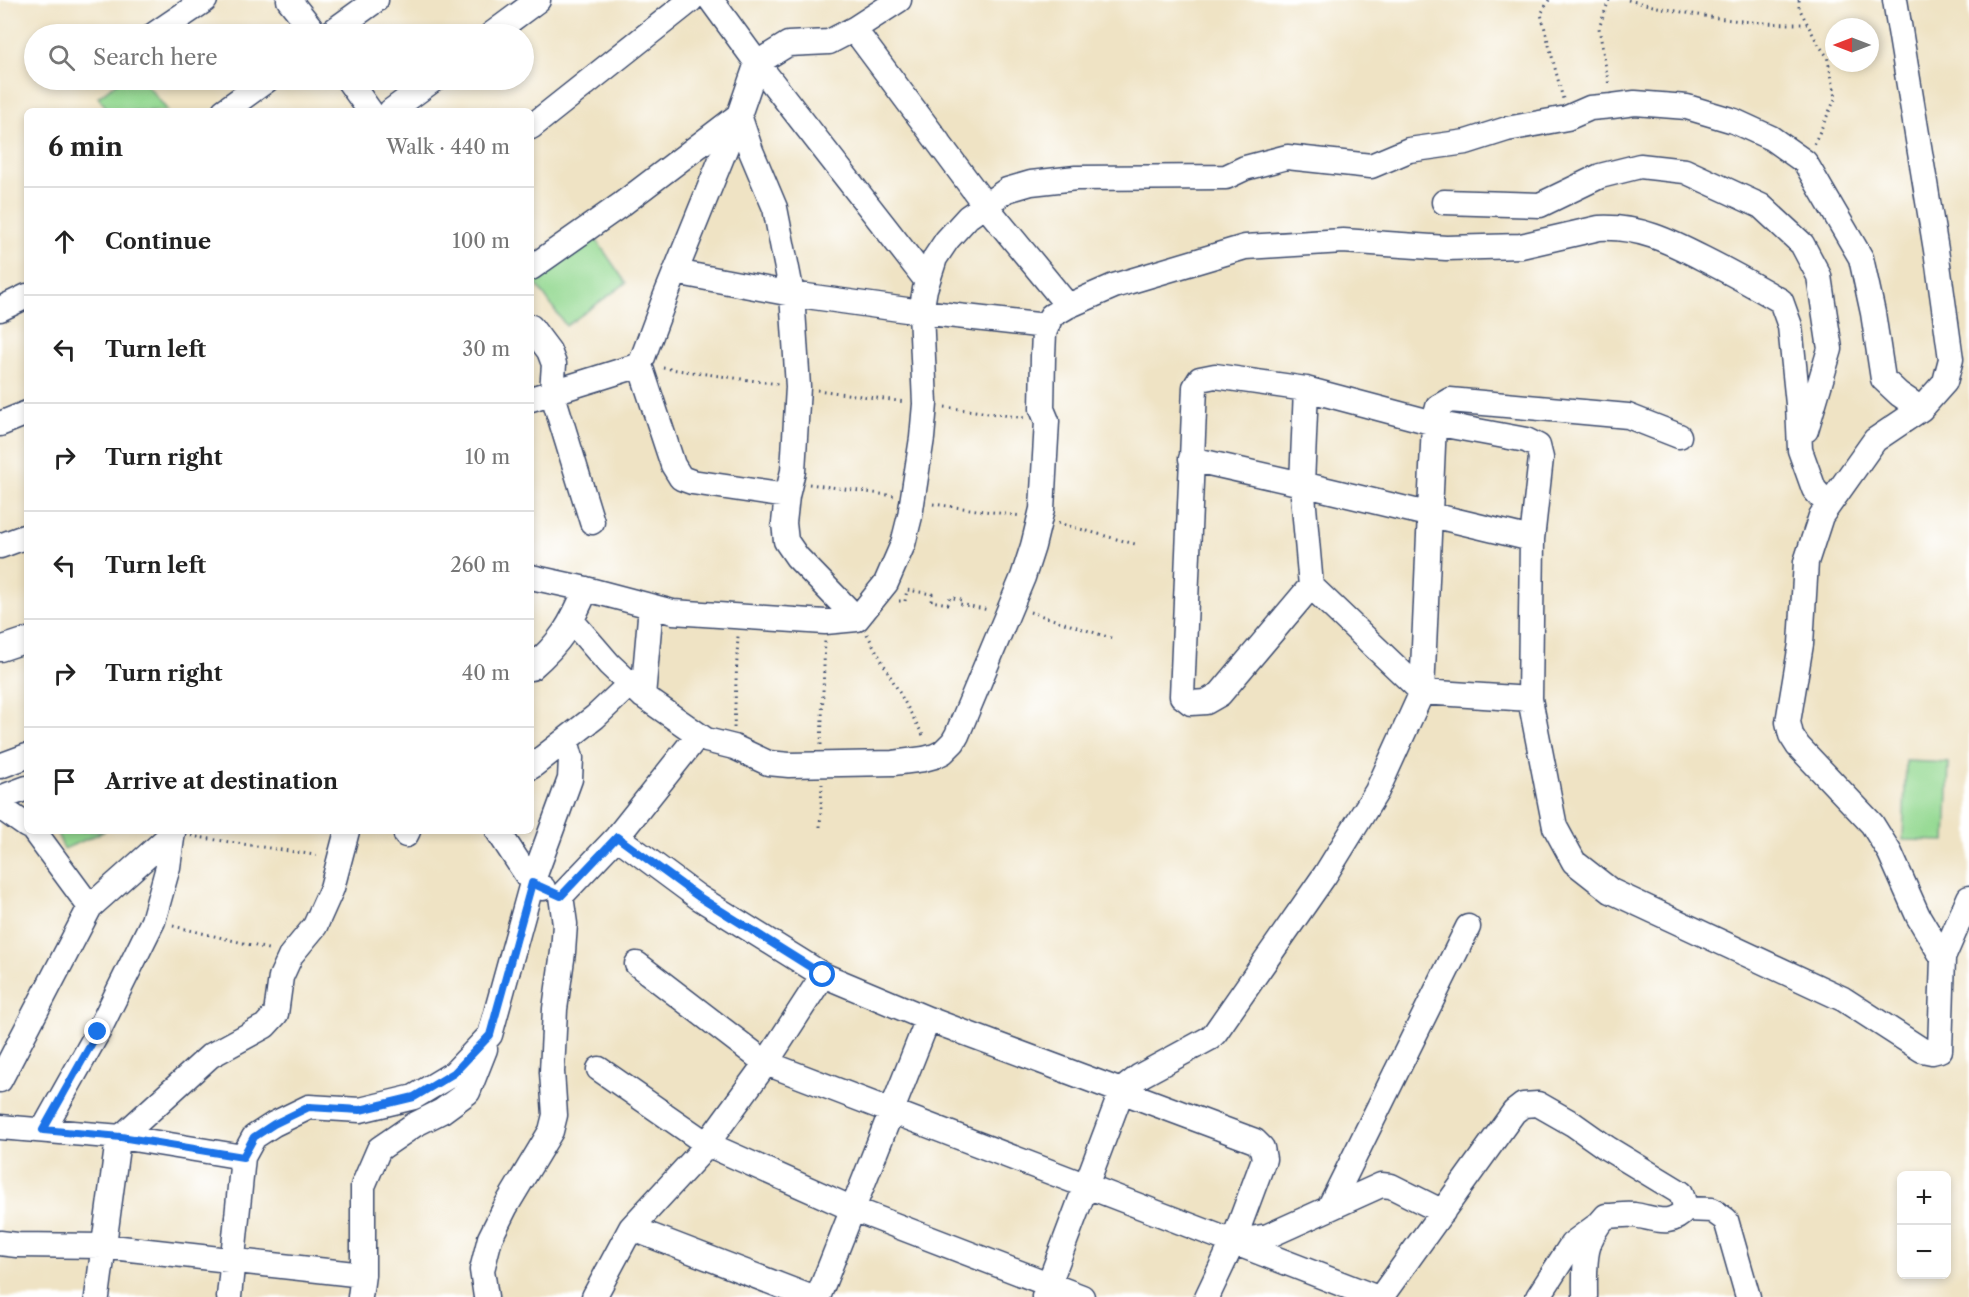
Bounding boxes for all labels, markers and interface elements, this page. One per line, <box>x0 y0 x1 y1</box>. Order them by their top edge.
north arrow <box>1825 18 1879 72</box>
search box <box>24 24 534 90</box>
icon: search <box>45 41 78 74</box>
text: Search here <box>93 44 218 71</box>
text: 6 min <box>48 131 123 163</box>
text: Walk · 440 m <box>386 135 510 159</box>
icon: ahead <box>48 225 81 258</box>
text: Continue <box>105 228 211 255</box>
text: 100 m <box>452 229 510 253</box>
icon: left <box>48 333 81 366</box>
text: Turn left <box>105 336 206 363</box>
text: 30 m <box>462 337 510 361</box>
icon: right <box>48 441 81 474</box>
text: Turn right <box>105 444 223 471</box>
text: 10 m <box>465 445 510 469</box>
icon: left <box>48 549 81 582</box>
text: Turn left <box>105 552 206 579</box>
text: 260 m <box>450 553 510 577</box>
icon: right <box>48 657 81 690</box>
text: Turn right <box>105 660 223 687</box>
text: 40 m <box>462 661 510 685</box>
icon: arrive <box>48 765 81 798</box>
text: Arrive at destination <box>105 768 338 795</box>
route start <box>809 961 835 987</box>
route end <box>84 1018 110 1044</box>
map controls <box>1897 1171 1951 1279</box>
button: + <box>1897 1171 1951 1225</box>
button: − <box>1897 1225 1951 1279</box>

